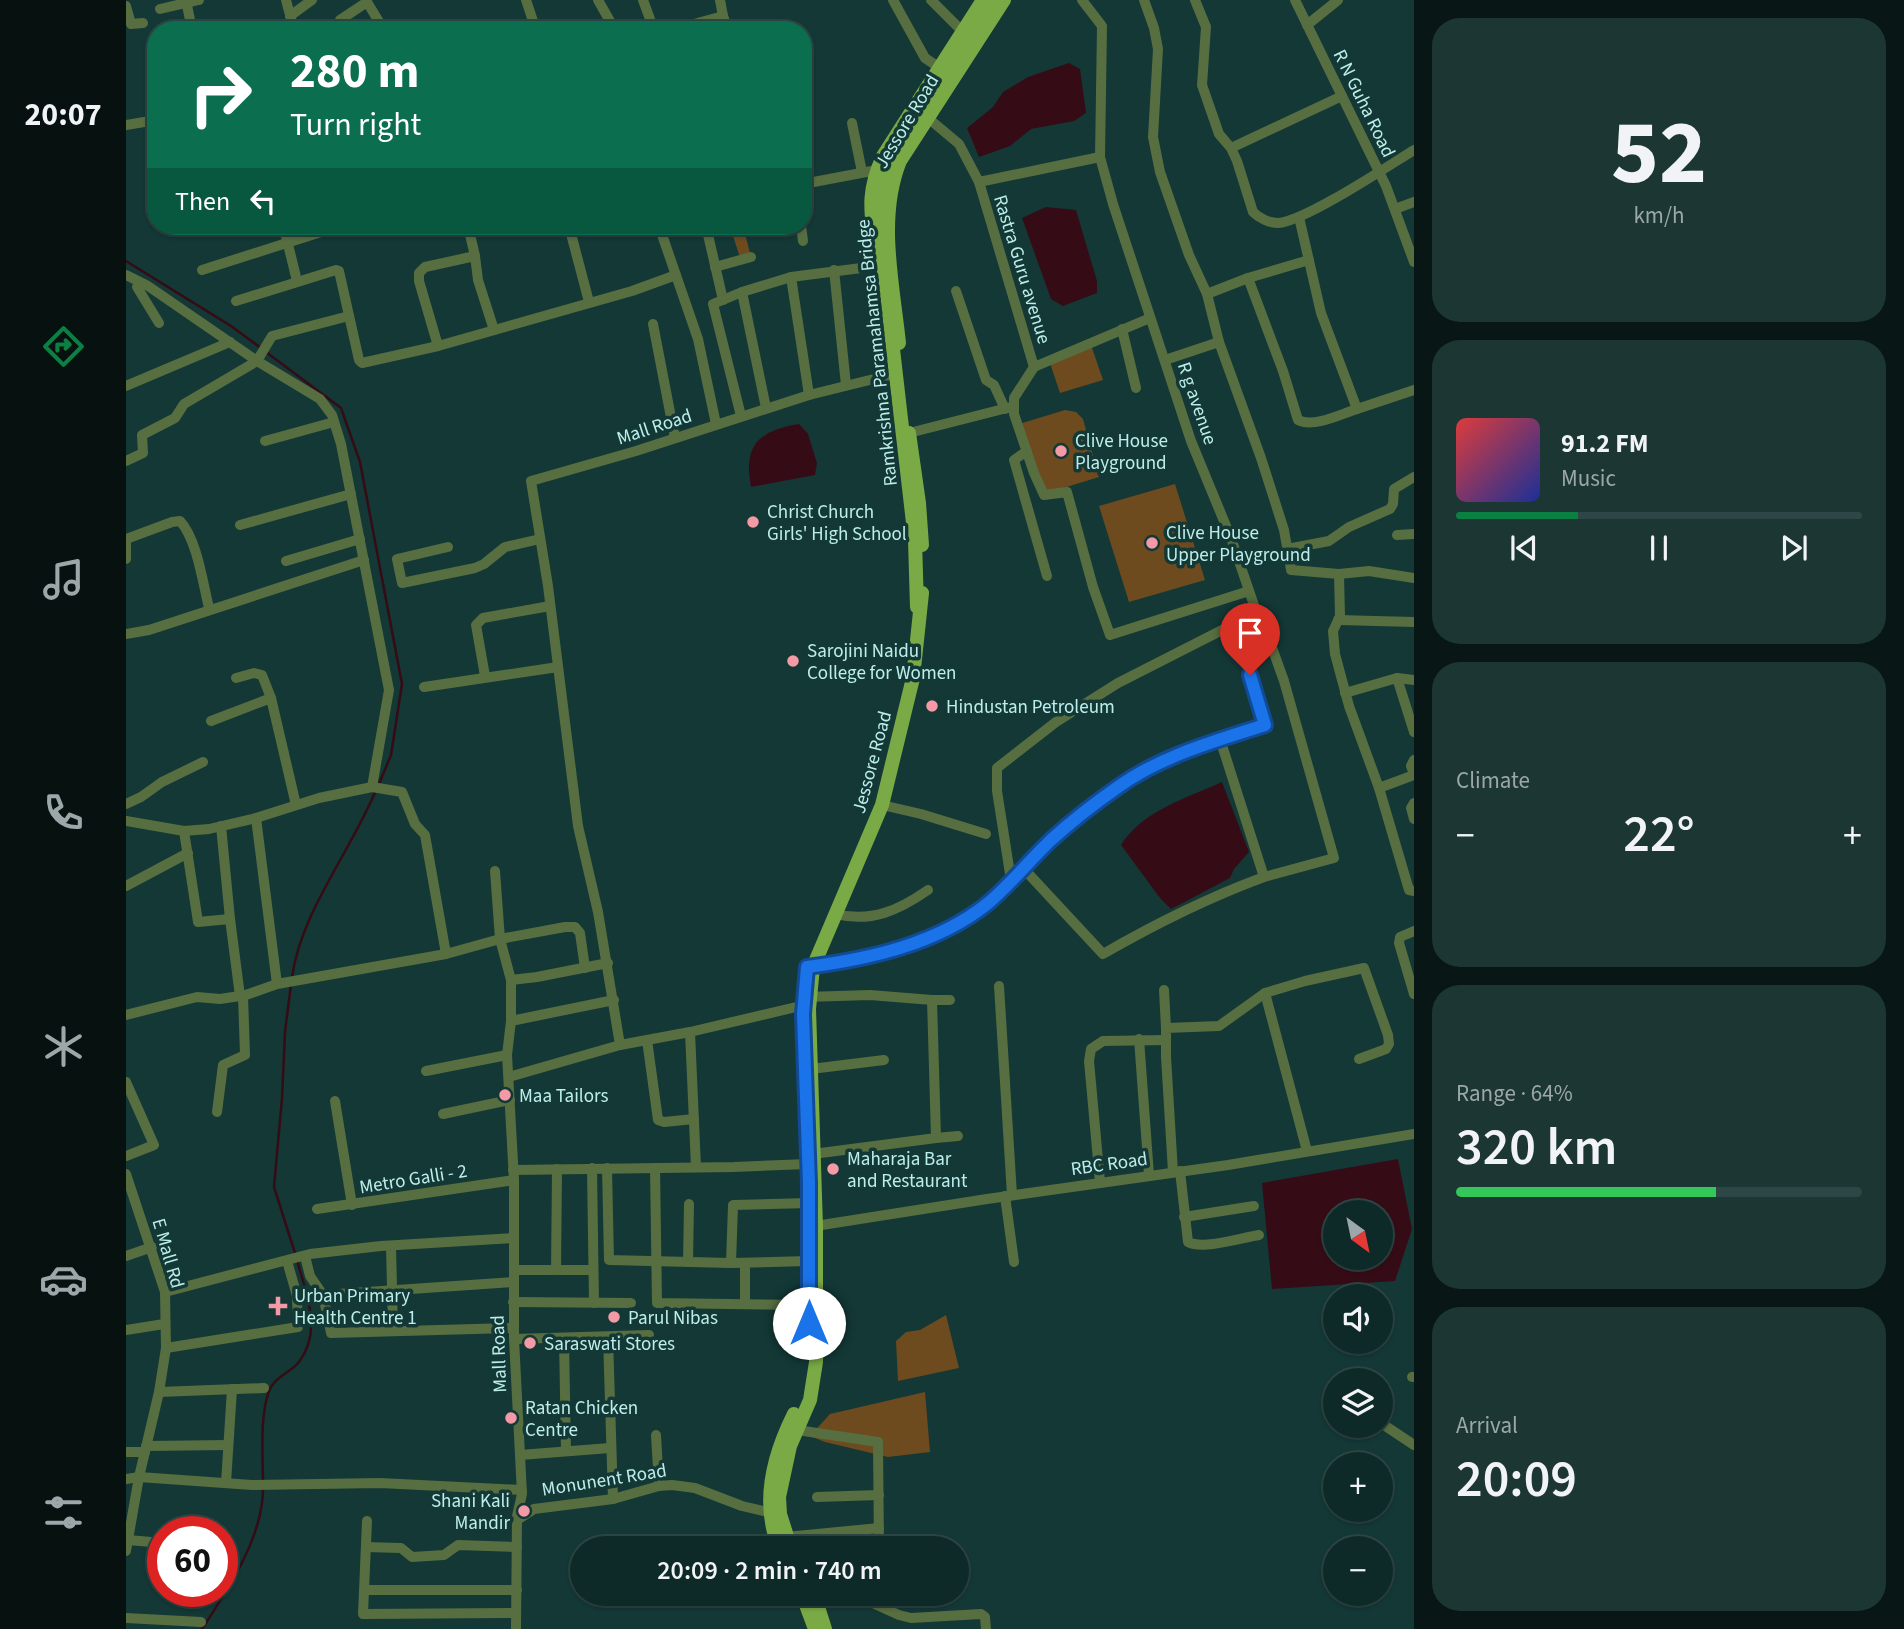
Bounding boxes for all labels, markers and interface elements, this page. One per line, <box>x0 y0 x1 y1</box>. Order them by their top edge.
text: 280 m <box>290 37 419 107</box>
street label: R N Guha Road <box>1326 45 1401 162</box>
icon: right <box>175 49 266 140</box>
street label: Jessore Road <box>869 70 946 174</box>
text: 52 <box>1611 89 1707 218</box>
text: 20:07 <box>24 92 102 138</box>
text: Turn right <box>290 102 421 148</box>
icon: left <box>244 182 282 220</box>
text: Then <box>175 183 230 220</box>
street label: Rastra Guru avenue <box>986 192 1057 347</box>
text: km/h <box>1633 199 1685 232</box>
street label: Ramkrishna Paramahamsa Bridge <box>850 218 905 488</box>
icon: directions <box>39 322 88 371</box>
street label: R g avenue <box>1170 358 1223 449</box>
street label: Mall Road <box>613 403 696 452</box>
text: 91.2 FM <box>1561 425 1649 462</box>
place label: Clive House Playground <box>1075 428 1168 477</box>
marker: Clive House Playground <box>1053 443 1069 459</box>
text: Music <box>1561 462 1616 495</box>
place label: Christ Church Girls' High School <box>767 499 907 548</box>
marker: Christ Church Girls' High School <box>745 514 761 530</box>
place label: Clive House Upper Playground <box>1166 520 1311 569</box>
icon: previous <box>1505 529 1543 567</box>
icon: pause <box>1640 529 1678 567</box>
icon: next <box>1775 529 1813 567</box>
marker: Clive House Upper Playground <box>1144 535 1160 551</box>
icon: music <box>39 555 88 604</box>
pin <box>1220 603 1280 675</box>
icon: arrive <box>1231 614 1269 652</box>
place label: Sarojini Naidu College for Women <box>807 638 956 687</box>
marker: Sarojini Naidu College for Women <box>785 653 801 669</box>
place label: Hindustan Petroleum <box>946 694 1115 721</box>
marker: Hindustan Petroleum <box>924 698 940 714</box>
street label: Jessore Road <box>846 708 899 817</box>
text: Climate <box>1456 764 1530 797</box>
icon: phone <box>39 788 88 837</box>
text: 22° <box>1623 798 1695 872</box>
text: − <box>1456 809 1475 863</box>
text: + <box>1843 809 1862 863</box>
icon: climate <box>39 1022 88 1071</box>
text: Range · 64% <box>1456 1077 1573 1110</box>
place label: Maa Tailors <box>519 1083 608 1110</box>
marker: Maa Tailors <box>497 1087 513 1103</box>
text: 320 km <box>1456 1111 1617 1185</box>
place label: Maharaja Bar and Restaurant <box>847 1146 968 1195</box>
street label: RBC Road <box>1069 1146 1149 1183</box>
street label: Metro Galli - 2 <box>357 1158 469 1201</box>
marker: Maharaja Bar and Restaurant <box>825 1161 841 1177</box>
north arrow <box>1323 1200 1393 1270</box>
map controls <box>1323 1200 1393 1606</box>
street label: E Mall Rd <box>145 1215 190 1292</box>
icon: car <box>39 1255 88 1304</box>
place label: Urban Primary Health Centre 1 <box>294 1283 417 1332</box>
button: sound <box>1323 1284 1393 1354</box>
position arrow <box>772 1286 846 1360</box>
marker: Urban Primary Health Centre 1 <box>268 1296 288 1316</box>
place label: Parul Nibas <box>628 1305 718 1332</box>
marker: Parul Nibas <box>606 1309 622 1325</box>
street label: Mall Road <box>485 1315 514 1393</box>
place label: Saraswati Stores <box>544 1331 675 1358</box>
marker: Saraswati Stores <box>522 1335 538 1351</box>
button: layers <box>1323 1368 1393 1438</box>
place label: Ratan Chicken Centre <box>525 1395 638 1444</box>
text: Arrival <box>1456 1409 1518 1442</box>
marker: Ratan Chicken Centre <box>503 1410 519 1426</box>
text: 20:09 <box>1456 1443 1577 1517</box>
button: + <box>1323 1452 1393 1522</box>
street label: Monunent Road <box>540 1457 669 1504</box>
icon: filters <box>39 1488 88 1537</box>
place label: Shani Kali Mandir <box>431 1488 510 1537</box>
marker: Shani Kali Mandir <box>516 1503 532 1519</box>
speed limit sign: 60 <box>147 1516 238 1607</box>
button: − <box>1323 1536 1393 1606</box>
text: 20:09 · 2 min · 740 m <box>657 1552 882 1589</box>

